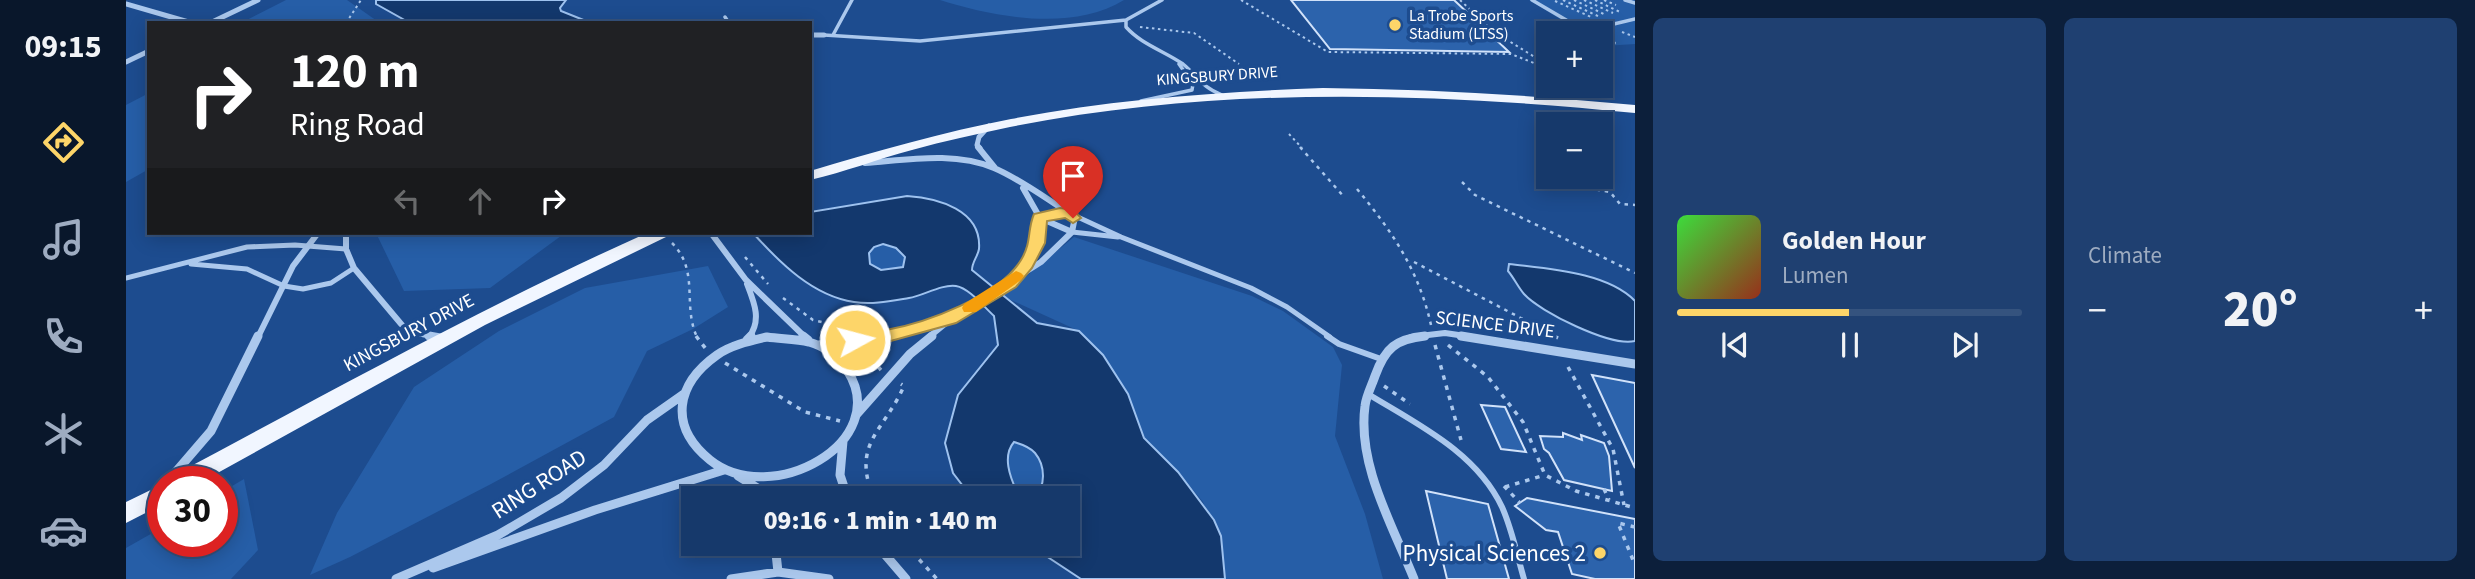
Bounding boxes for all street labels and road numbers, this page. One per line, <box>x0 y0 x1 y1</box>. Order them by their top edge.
street label: KINGSBURY DRIVE <box>1156 61 1278 91</box>
street label: KINGSBURY DRIVE <box>339 287 479 379</box>
street label: SCIENCE DRIVE <box>1434 304 1556 346</box>
street label: RING ROAD <box>485 441 593 527</box>

